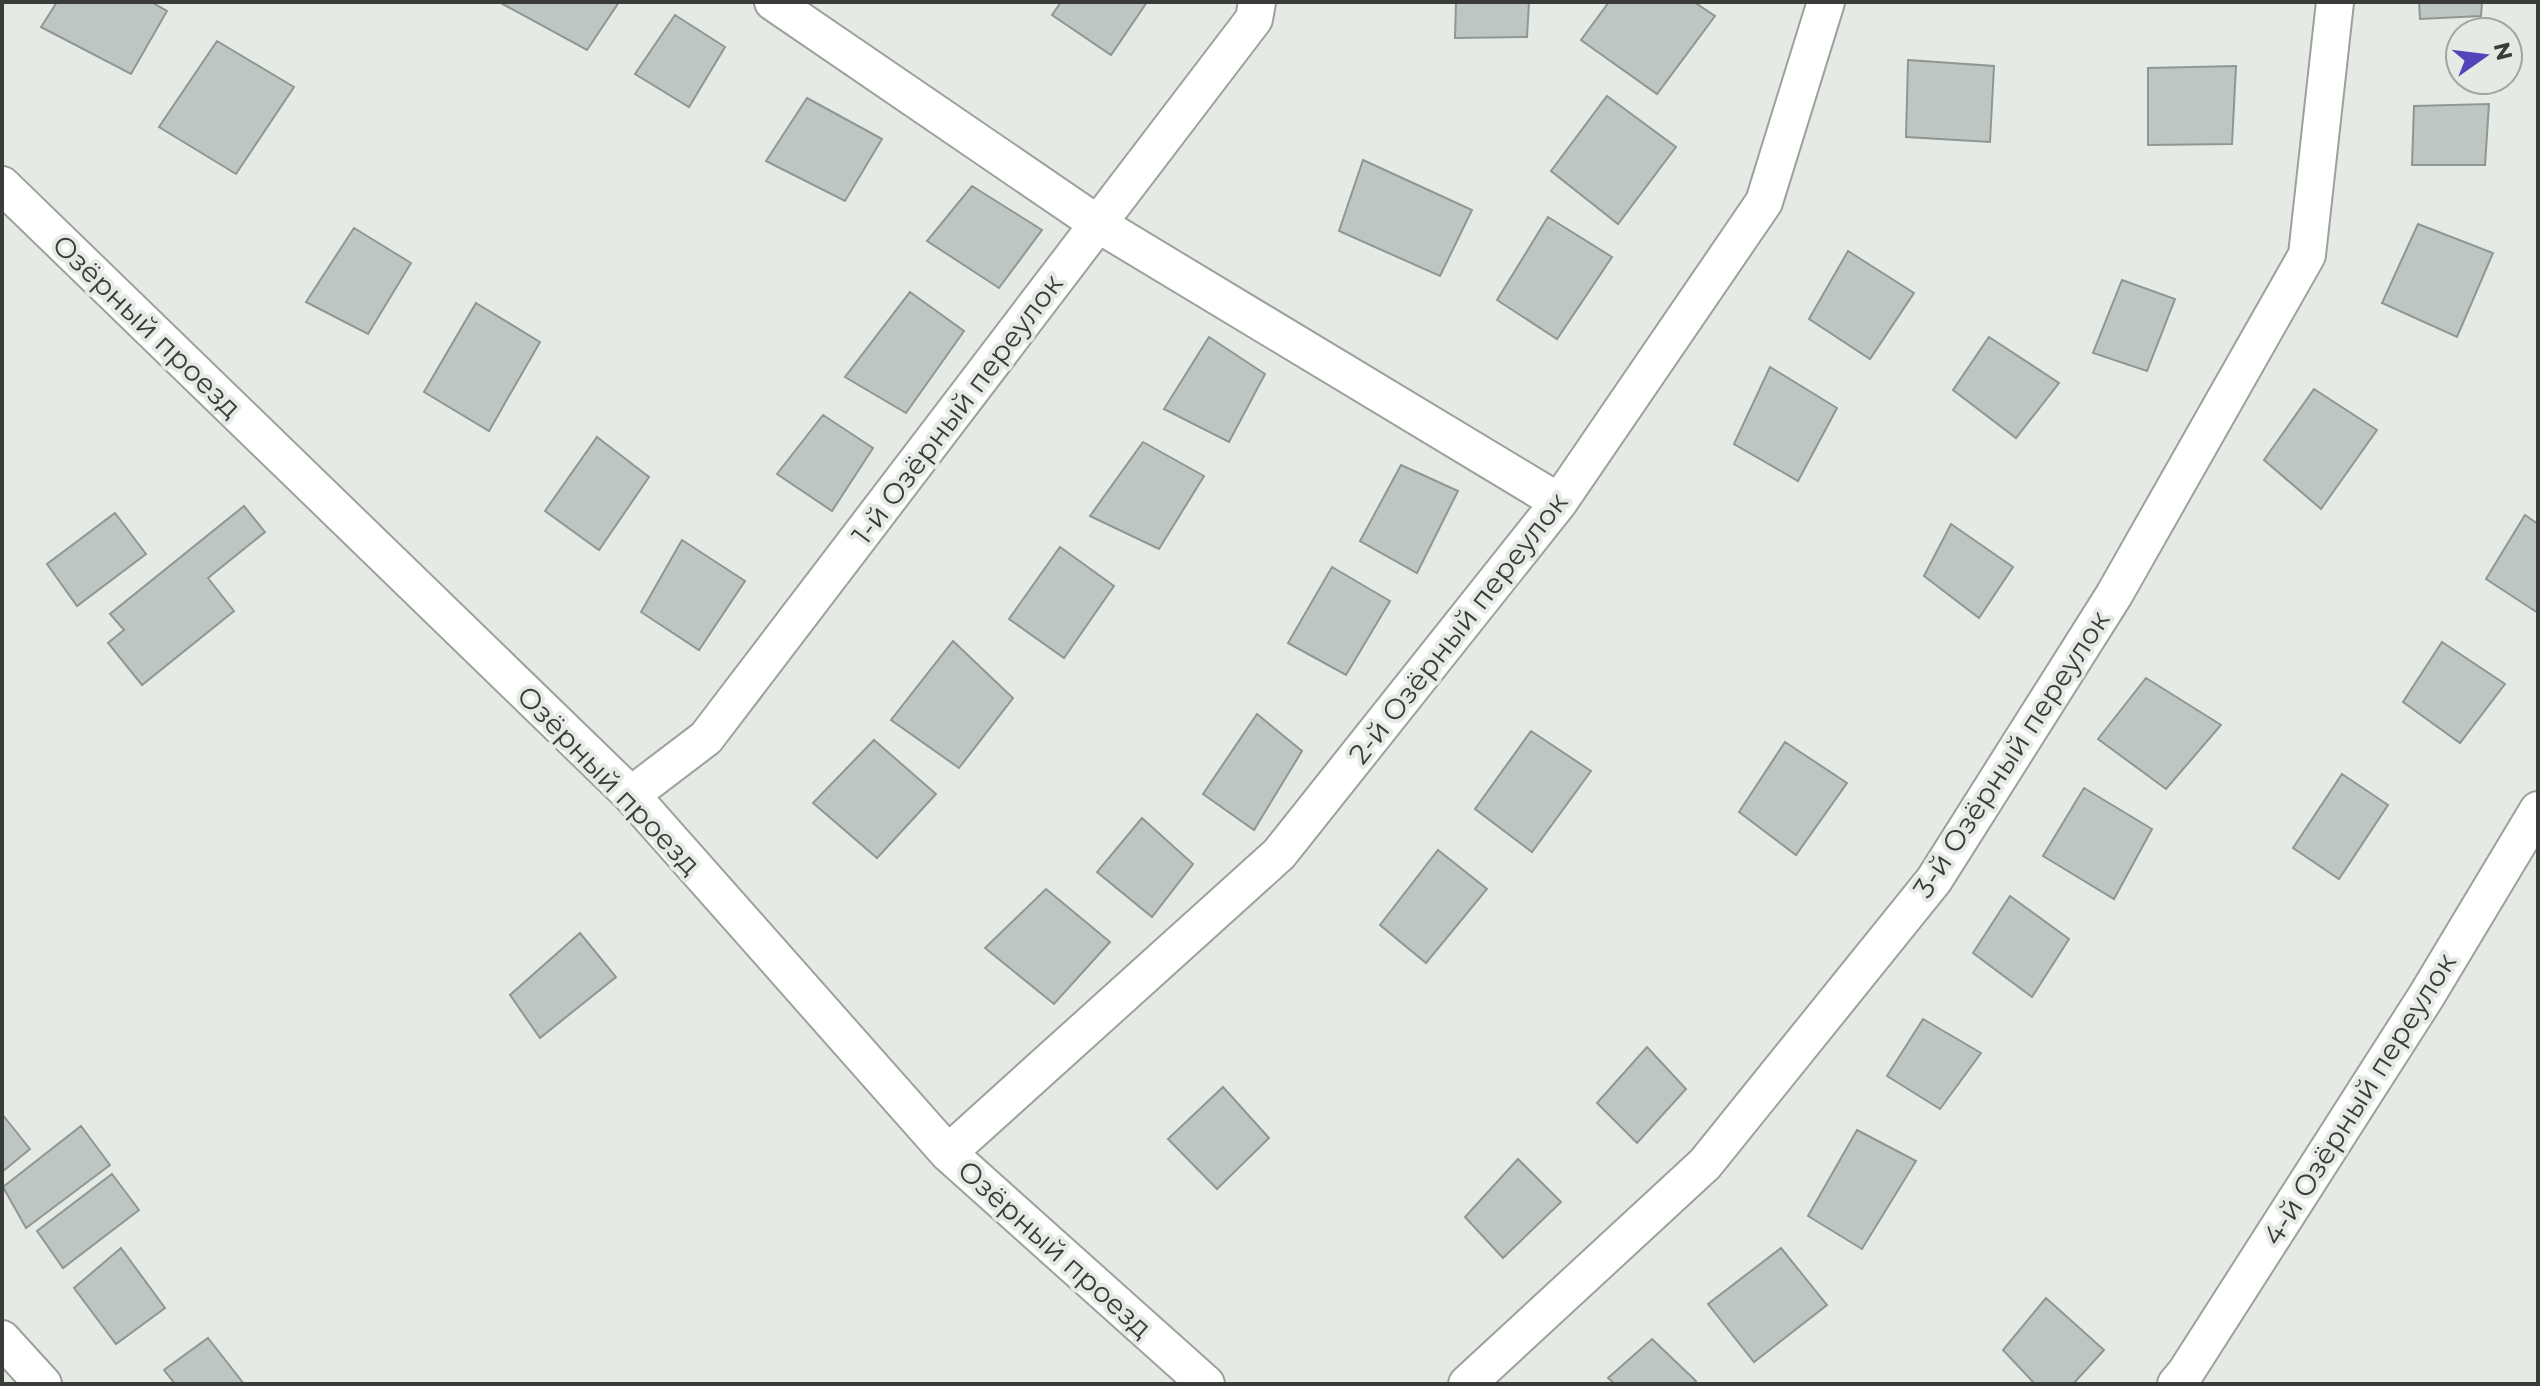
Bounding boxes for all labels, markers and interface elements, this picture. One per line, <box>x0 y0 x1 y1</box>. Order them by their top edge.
north arrow <box>2444 16 2524 96</box>
text: N <box>2488 39 2518 63</box>
street label: Озёрный проезд <box>46 227 248 425</box>
street label: 1-й Озёрный переулок <box>844 267 1070 551</box>
street label: 2-й Озёрный переулок <box>1342 486 1574 770</box>
street label: 3-й Озёрный переулок <box>1906 604 2116 904</box>
street label: Озёрный проезд <box>510 679 708 881</box>
street label: 4-й Озёрный переулок <box>2255 947 2463 1251</box>
street label: Озёрный проезд <box>951 1153 1159 1345</box>

